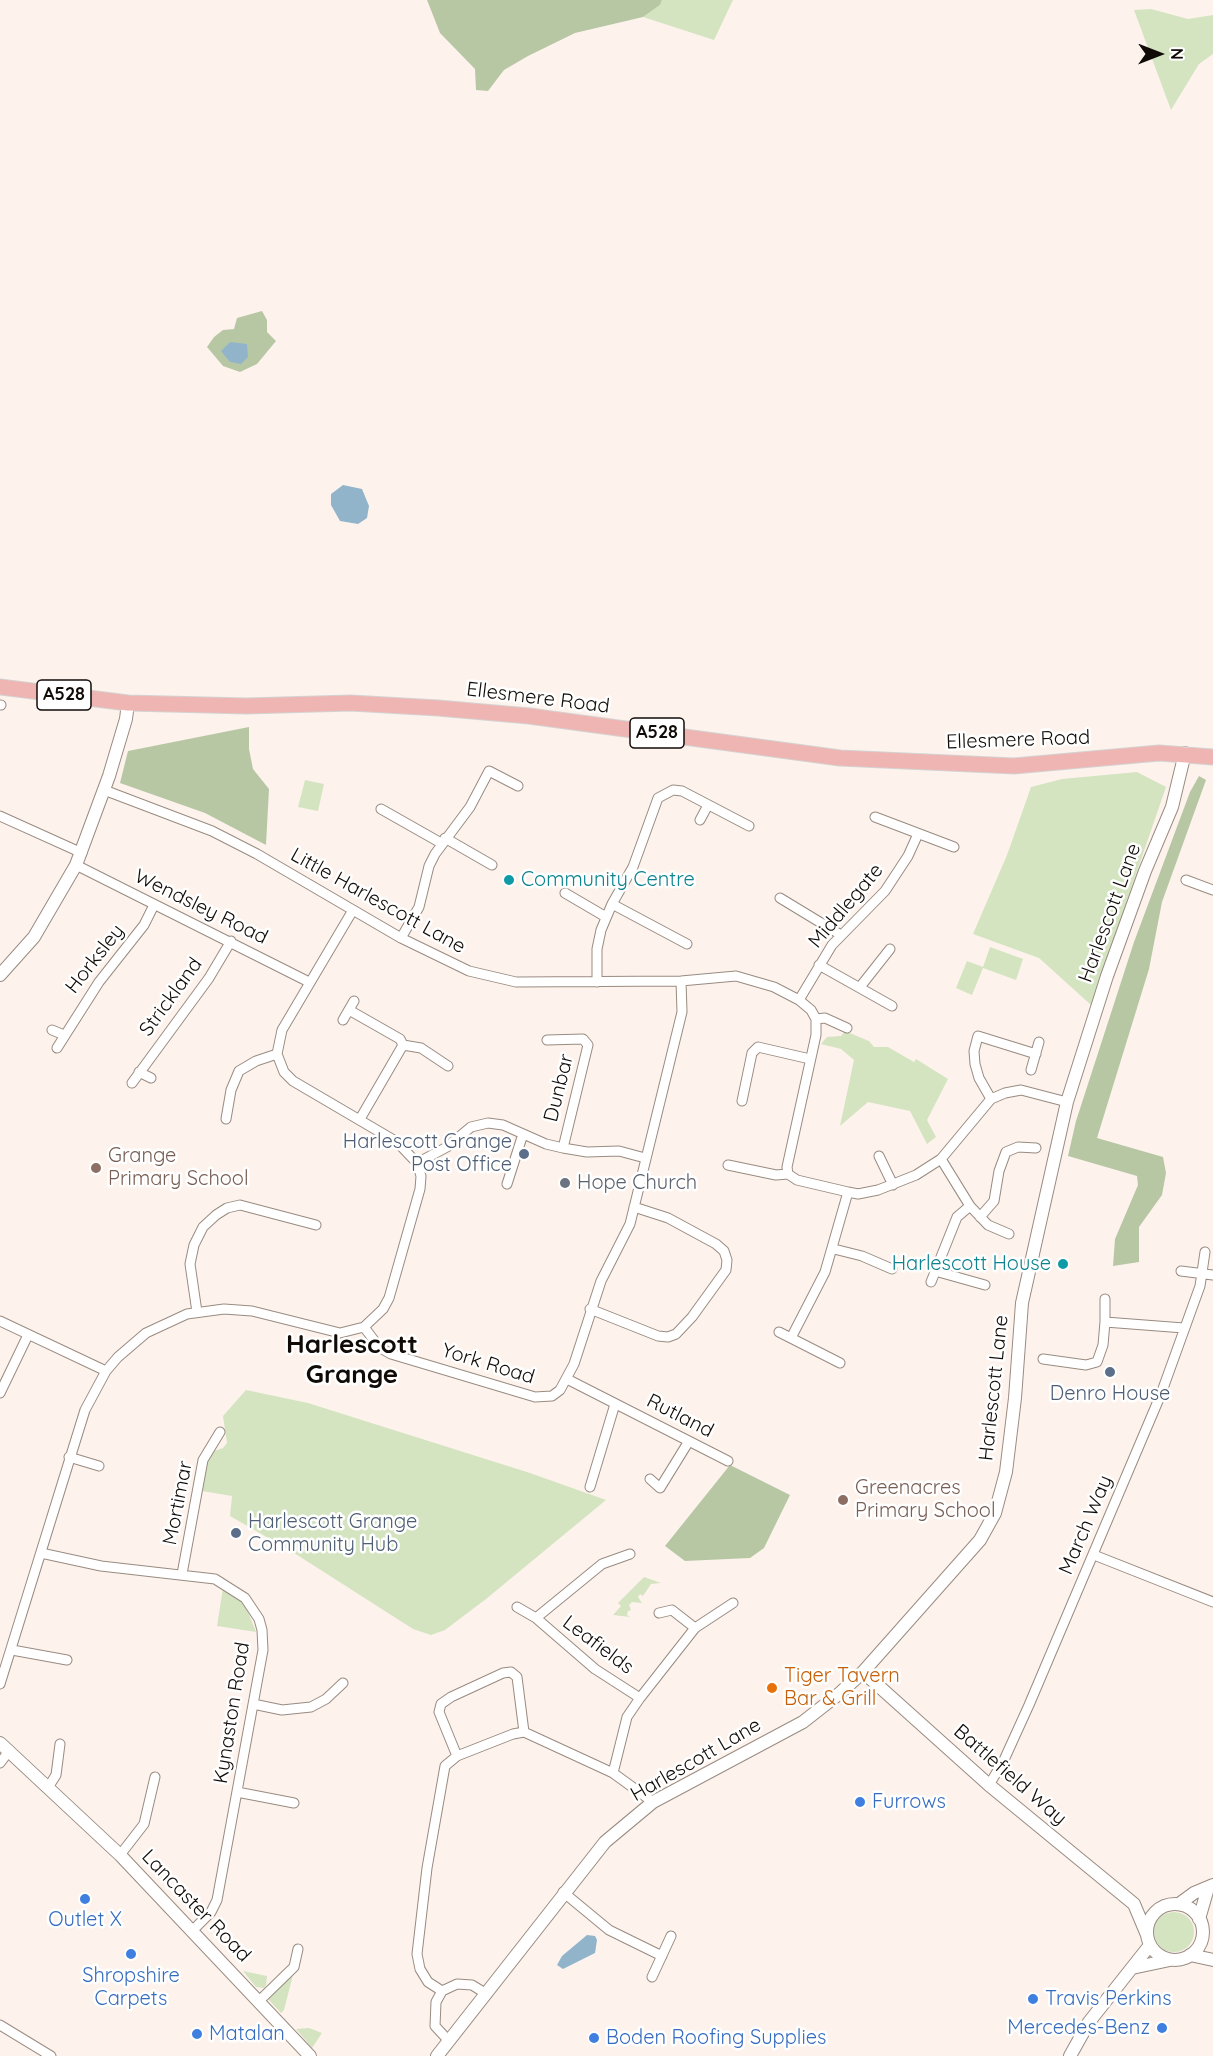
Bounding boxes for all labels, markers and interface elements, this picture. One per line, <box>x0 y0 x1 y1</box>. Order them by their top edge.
north arrow <box>1129 24 1189 84</box>
text: N <box>1167 48 1187 60</box>
street label: Ellesmere Road <box>465 677 611 719</box>
road number: A528 <box>37 680 91 710</box>
road number: A528 <box>630 718 684 748</box>
street label: Ellesmere Road <box>946 725 1090 755</box>
street label: Harlescott Lane <box>1074 840 1146 986</box>
street label: Little Harlescott Lane <box>286 843 470 959</box>
street label: Middlegate <box>804 859 888 953</box>
street label: Wendsley Road <box>130 864 272 950</box>
place label: Community Centre <box>521 868 695 892</box>
marker: Community Centre <box>502 873 516 887</box>
street label: Horksley <box>61 920 129 998</box>
street label: Strickland <box>134 953 208 1041</box>
street label: Dunbar <box>539 1051 579 1125</box>
place label: Harlescott Grange Post Office <box>343 1130 512 1177</box>
place label: Grange Primary School <box>108 1144 248 1191</box>
marker: Harlescott Grange Post Office <box>517 1147 531 1161</box>
marker: Grange Primary School <box>89 1161 103 1175</box>
place label: Hope Church <box>577 1171 697 1195</box>
marker: Hope Church <box>558 1176 572 1190</box>
place label: Harlescott House <box>892 1252 1051 1276</box>
marker: Harlescott House <box>1056 1257 1070 1271</box>
street label: Harlescott Lane <box>974 1314 1014 1462</box>
district label: Harlescott Grange <box>286 1329 418 1390</box>
street label: York Road <box>439 1339 537 1389</box>
marker: Denro House <box>1103 1365 1117 1379</box>
place label: Denro House <box>1050 1382 1170 1406</box>
street label: Rutland <box>643 1389 717 1443</box>
street label: Mortimar <box>158 1459 198 1547</box>
street label: March Way <box>1054 1472 1118 1578</box>
place label: Greenacres Primary School <box>855 1476 995 1523</box>
marker: Greenacres Primary School <box>836 1493 850 1507</box>
place label: Harlescott Grange Community Hub <box>248 1510 417 1557</box>
marker: Harlescott Grange Community Hub <box>229 1526 243 1540</box>
street label: Leafields <box>558 1611 638 1679</box>
street label: Kynaston Road <box>209 1641 255 1785</box>
place label: Tiger Tavern Bar & Grill <box>784 1664 900 1711</box>
marker: Tiger Tavern Bar & Grill <box>765 1681 779 1695</box>
street label: Harlescott Lane <box>627 1713 765 1807</box>
street label: Battlefield Way <box>949 1719 1071 1831</box>
place label: Furrows <box>872 1790 946 1814</box>
marker: Furrows <box>853 1795 867 1809</box>
street label: Lancaster Road <box>136 1845 256 1967</box>
marker: Outlet X <box>78 1892 92 1906</box>
place label: Outlet X <box>48 1908 122 1932</box>
marker: Shropshire Carpets <box>124 1947 138 1961</box>
place label: Shropshire Carpets <box>82 1964 180 2011</box>
place label: Travis Perkins <box>1045 1987 1172 2011</box>
marker: Travis Perkins <box>1026 1992 1040 2006</box>
place label: Mercedes-Benz <box>1007 2016 1150 2040</box>
marker: Mercedes-Benz <box>1155 2021 1169 2035</box>
place label: Matalan <box>209 2022 285 2046</box>
place label: Boden Roofing Supplies <box>606 2026 826 2050</box>
marker: Matalan <box>190 2027 204 2041</box>
marker: Boden Roofing Supplies <box>587 2031 601 2045</box>

